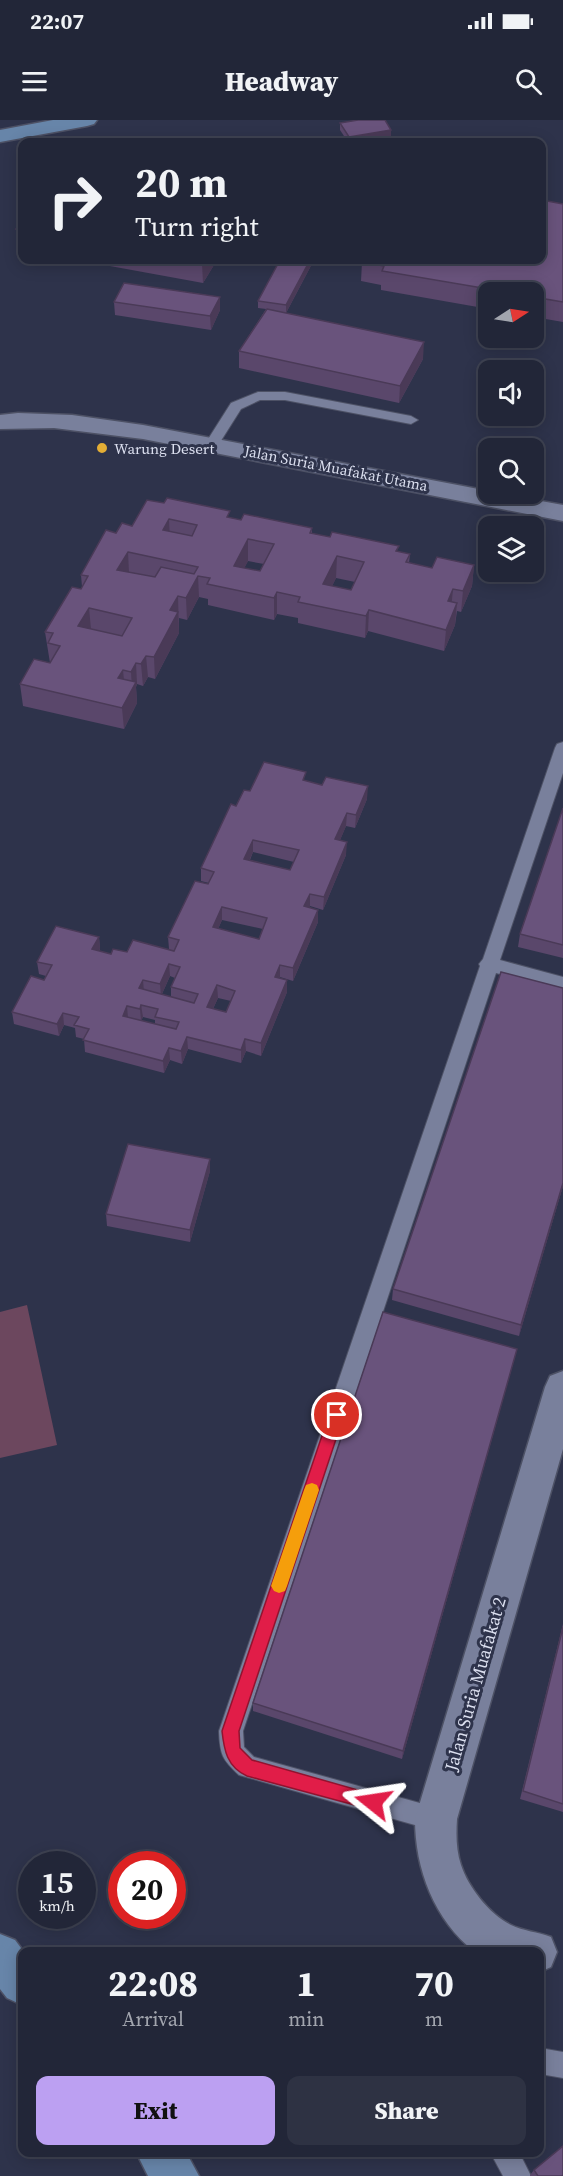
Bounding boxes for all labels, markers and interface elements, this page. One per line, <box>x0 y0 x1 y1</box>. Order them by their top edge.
text: 22:07 <box>30 6 84 36</box>
text: Headway <box>225 63 338 100</box>
icon: menu <box>18 65 51 98</box>
icon: search <box>512 65 545 98</box>
text: 20 m <box>135 153 228 211</box>
icon: right <box>36 162 114 240</box>
text: Turn right <box>135 208 259 245</box>
north arrow <box>478 282 544 348</box>
map controls <box>478 282 544 582</box>
button: sound <box>478 360 544 426</box>
place label: Warung Desert <box>114 438 214 459</box>
button: search <box>478 438 544 504</box>
street label: Jalan Suria Muafakat Utama <box>241 440 430 496</box>
marker: Warung Desert <box>95 441 109 455</box>
button: layers <box>478 516 544 582</box>
pin <box>311 1389 362 1440</box>
icon: arrive <box>320 1398 353 1431</box>
street label: Jalan Suria Muafakat 2 <box>438 1594 512 1775</box>
position arrow <box>341 1770 405 1834</box>
speed limit sign: 20 <box>108 1851 186 1929</box>
text: 15 <box>41 1862 73 1903</box>
text: km/h <box>39 1895 75 1916</box>
text: 22:08 <box>108 1959 198 2008</box>
text: 1 <box>296 1959 316 2008</box>
text: 70 <box>414 1959 454 2008</box>
text: Arrival <box>122 2005 184 2033</box>
text: min <box>288 2005 324 2033</box>
text: m <box>425 2005 443 2033</box>
button: Exit <box>36 2076 275 2145</box>
button: Share <box>287 2076 526 2145</box>

